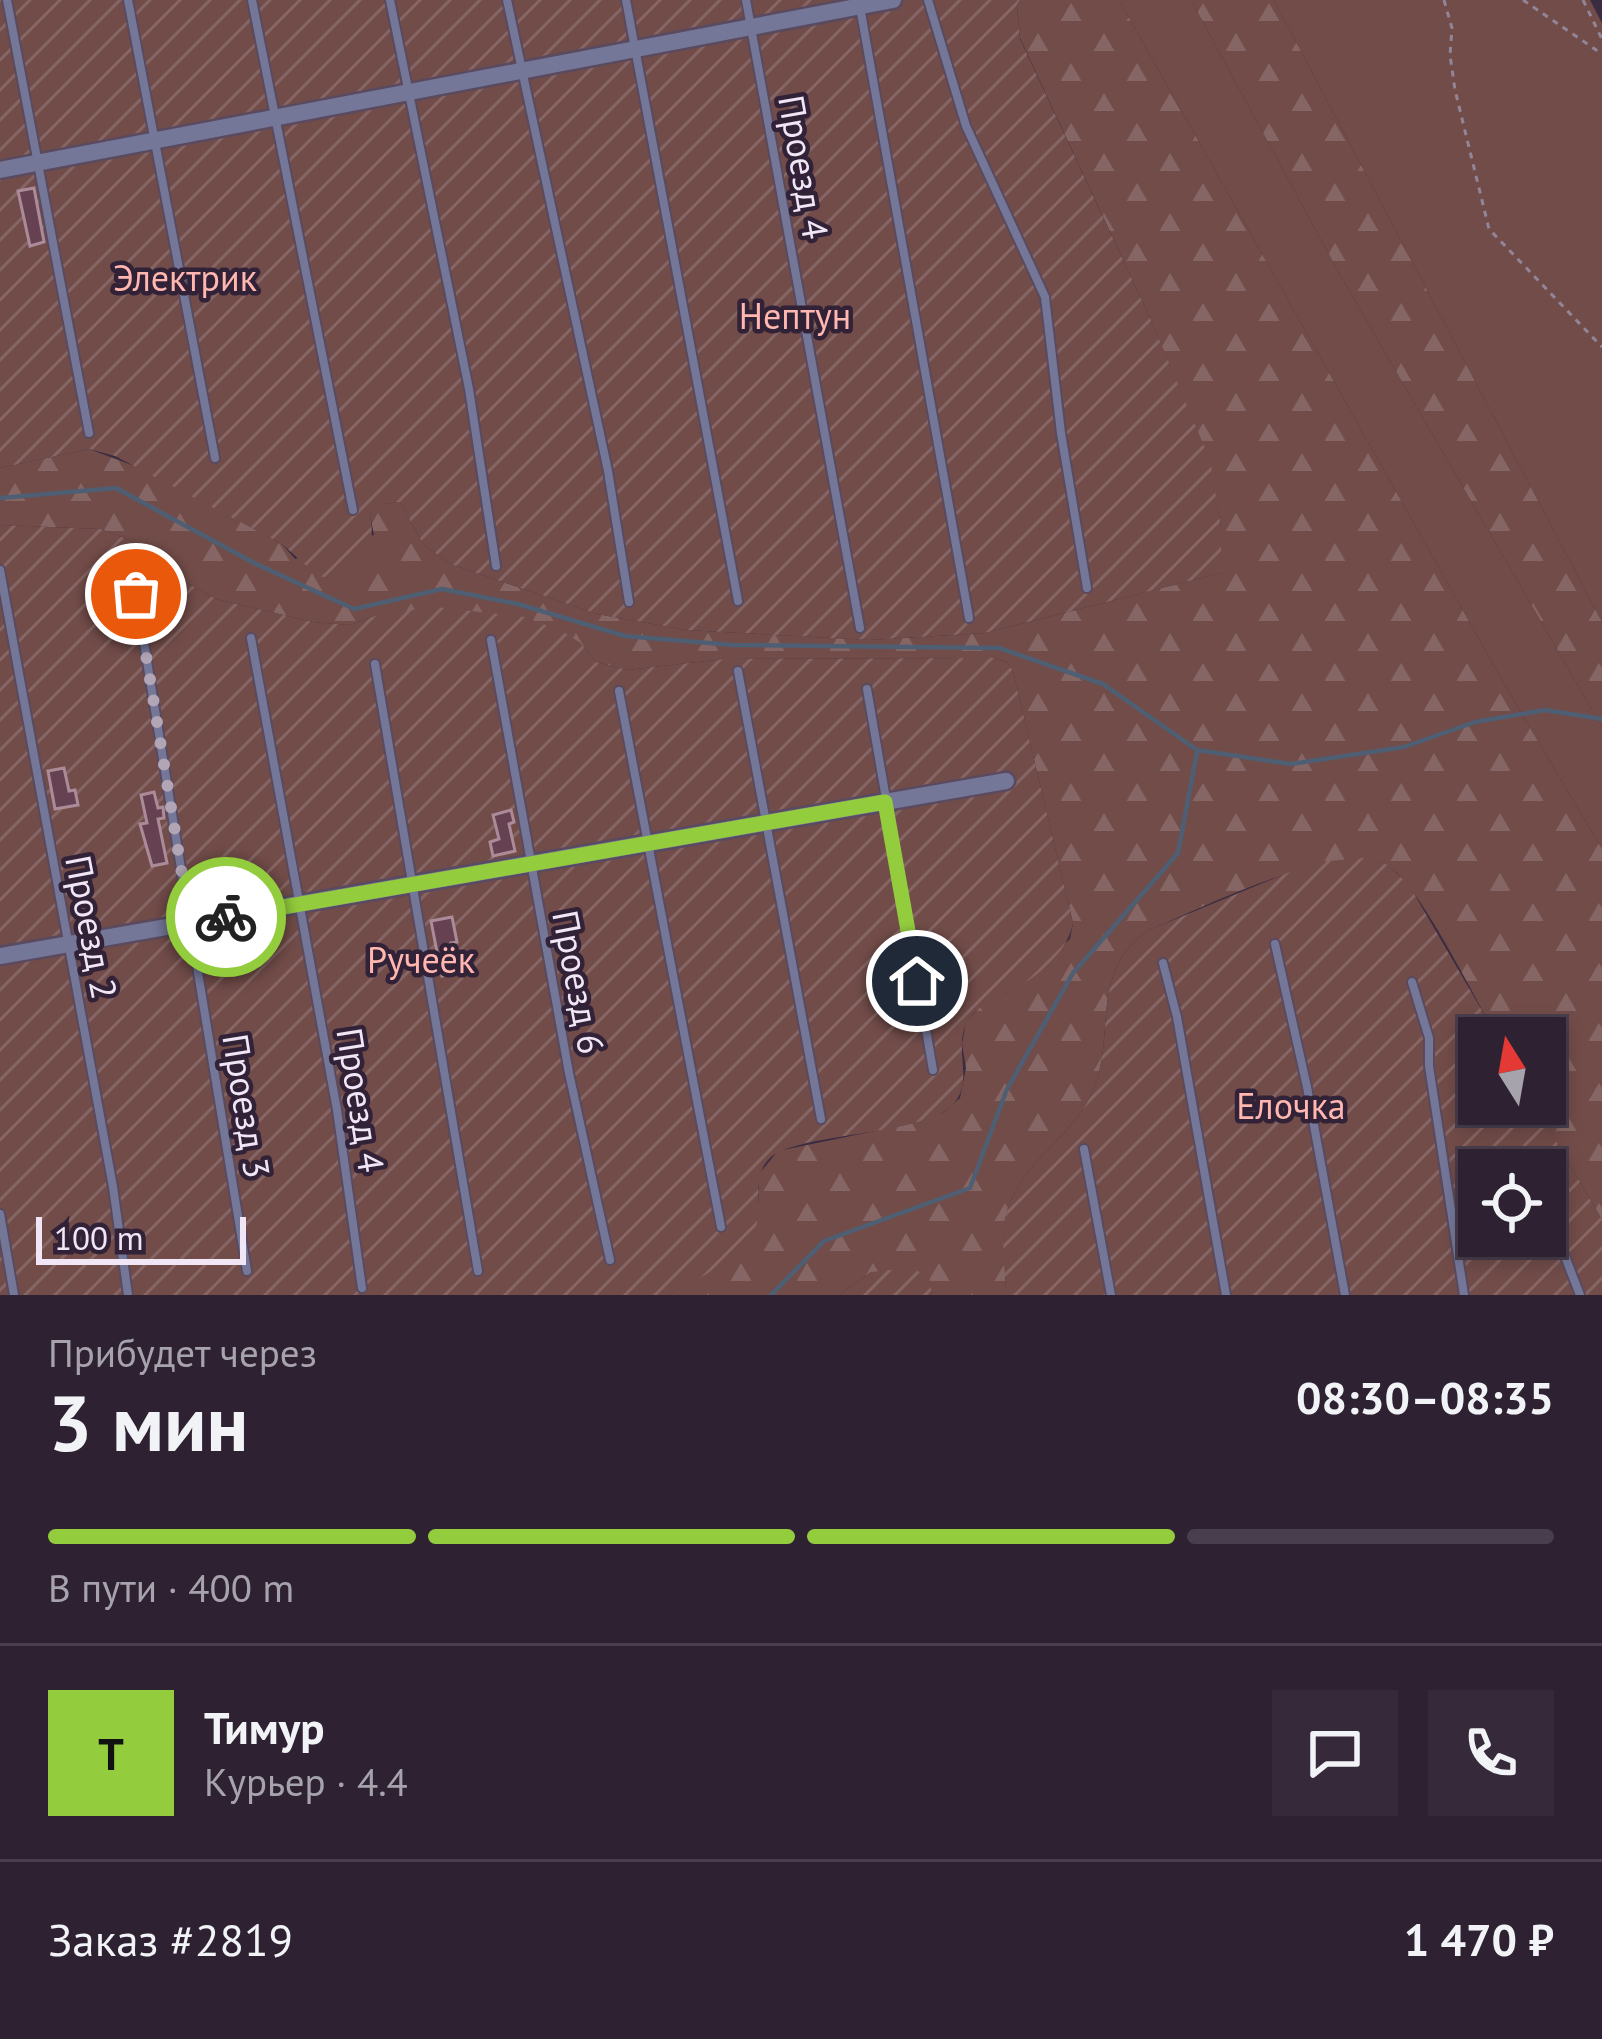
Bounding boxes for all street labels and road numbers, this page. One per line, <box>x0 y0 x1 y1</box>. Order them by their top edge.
street label: Проезд 4 <box>768 91 840 243</box>
street label: Проезд 2 <box>55 851 129 1003</box>
street label: Проезд 6 <box>542 906 616 1058</box>
street label: Проезд 4 <box>326 1025 396 1175</box>
street label: Проезд 3 <box>212 1031 282 1181</box>

